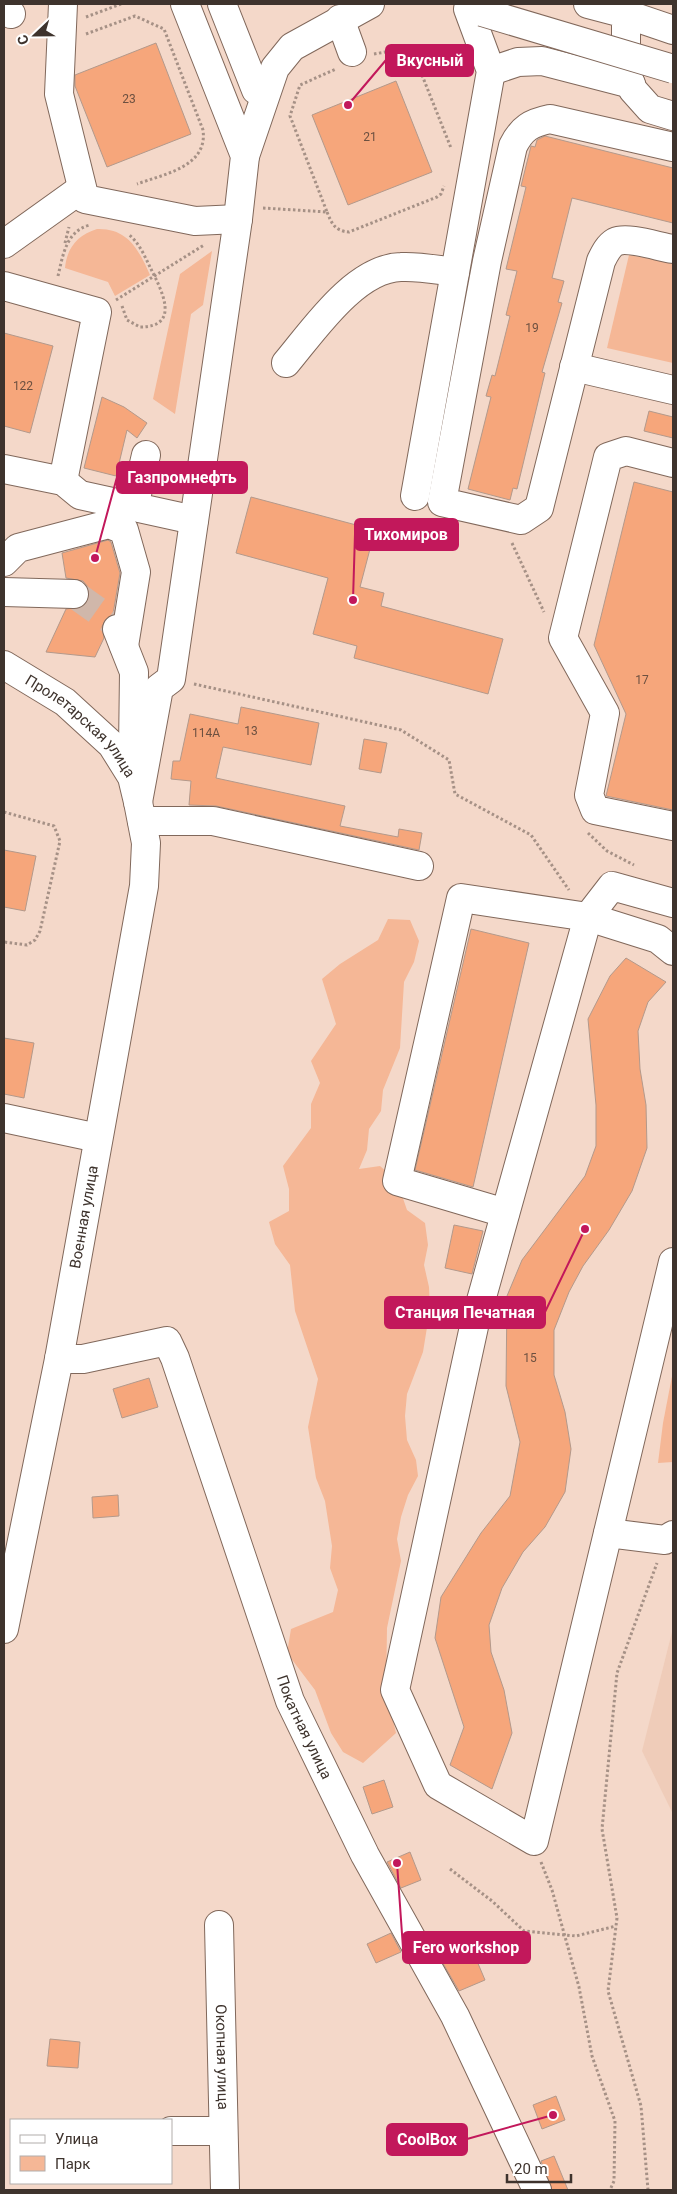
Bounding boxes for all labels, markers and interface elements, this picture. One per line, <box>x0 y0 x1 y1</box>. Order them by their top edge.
north arrow <box>10 10 60 60</box>
text: С <box>14 33 32 47</box>
callout: Вкусный <box>386 45 473 76</box>
text: Вкусный <box>397 51 463 70</box>
house number: 23 <box>122 92 136 106</box>
house number: 21 <box>363 130 377 144</box>
house number: 19 <box>525 321 539 335</box>
house number: 122 <box>13 379 33 393</box>
callout: Газпромнефть <box>117 462 247 493</box>
text: Газпромнефть <box>127 468 237 487</box>
callout: Тихомиров <box>355 519 458 550</box>
text: Тихомиров <box>364 525 448 544</box>
street label: Пролетарская улица <box>22 671 139 781</box>
house number: 17 <box>635 673 649 687</box>
house number: 13 <box>244 724 258 738</box>
house number: 114А <box>192 726 220 740</box>
street label: Военная улица <box>66 1164 102 1270</box>
callout: Станция Печатная <box>385 1297 545 1328</box>
text: Станция Печатная <box>395 1303 535 1322</box>
house number: 15 <box>523 1351 537 1365</box>
street label: Покатная улица <box>273 1673 336 1782</box>
callout: Fero workshop <box>403 1932 530 1963</box>
text: Fero workshop <box>413 1938 519 1957</box>
street label: Окопная улица <box>212 2004 232 2110</box>
legend <box>10 2119 172 2184</box>
callout: CoolBox <box>387 2124 467 2155</box>
text: Улица <box>55 2130 98 2148</box>
text: CoolBox <box>397 2130 458 2149</box>
scale bar <box>507 2152 571 2184</box>
text: Парк <box>55 2155 90 2173</box>
text: 20 m <box>514 2160 548 2178</box>

